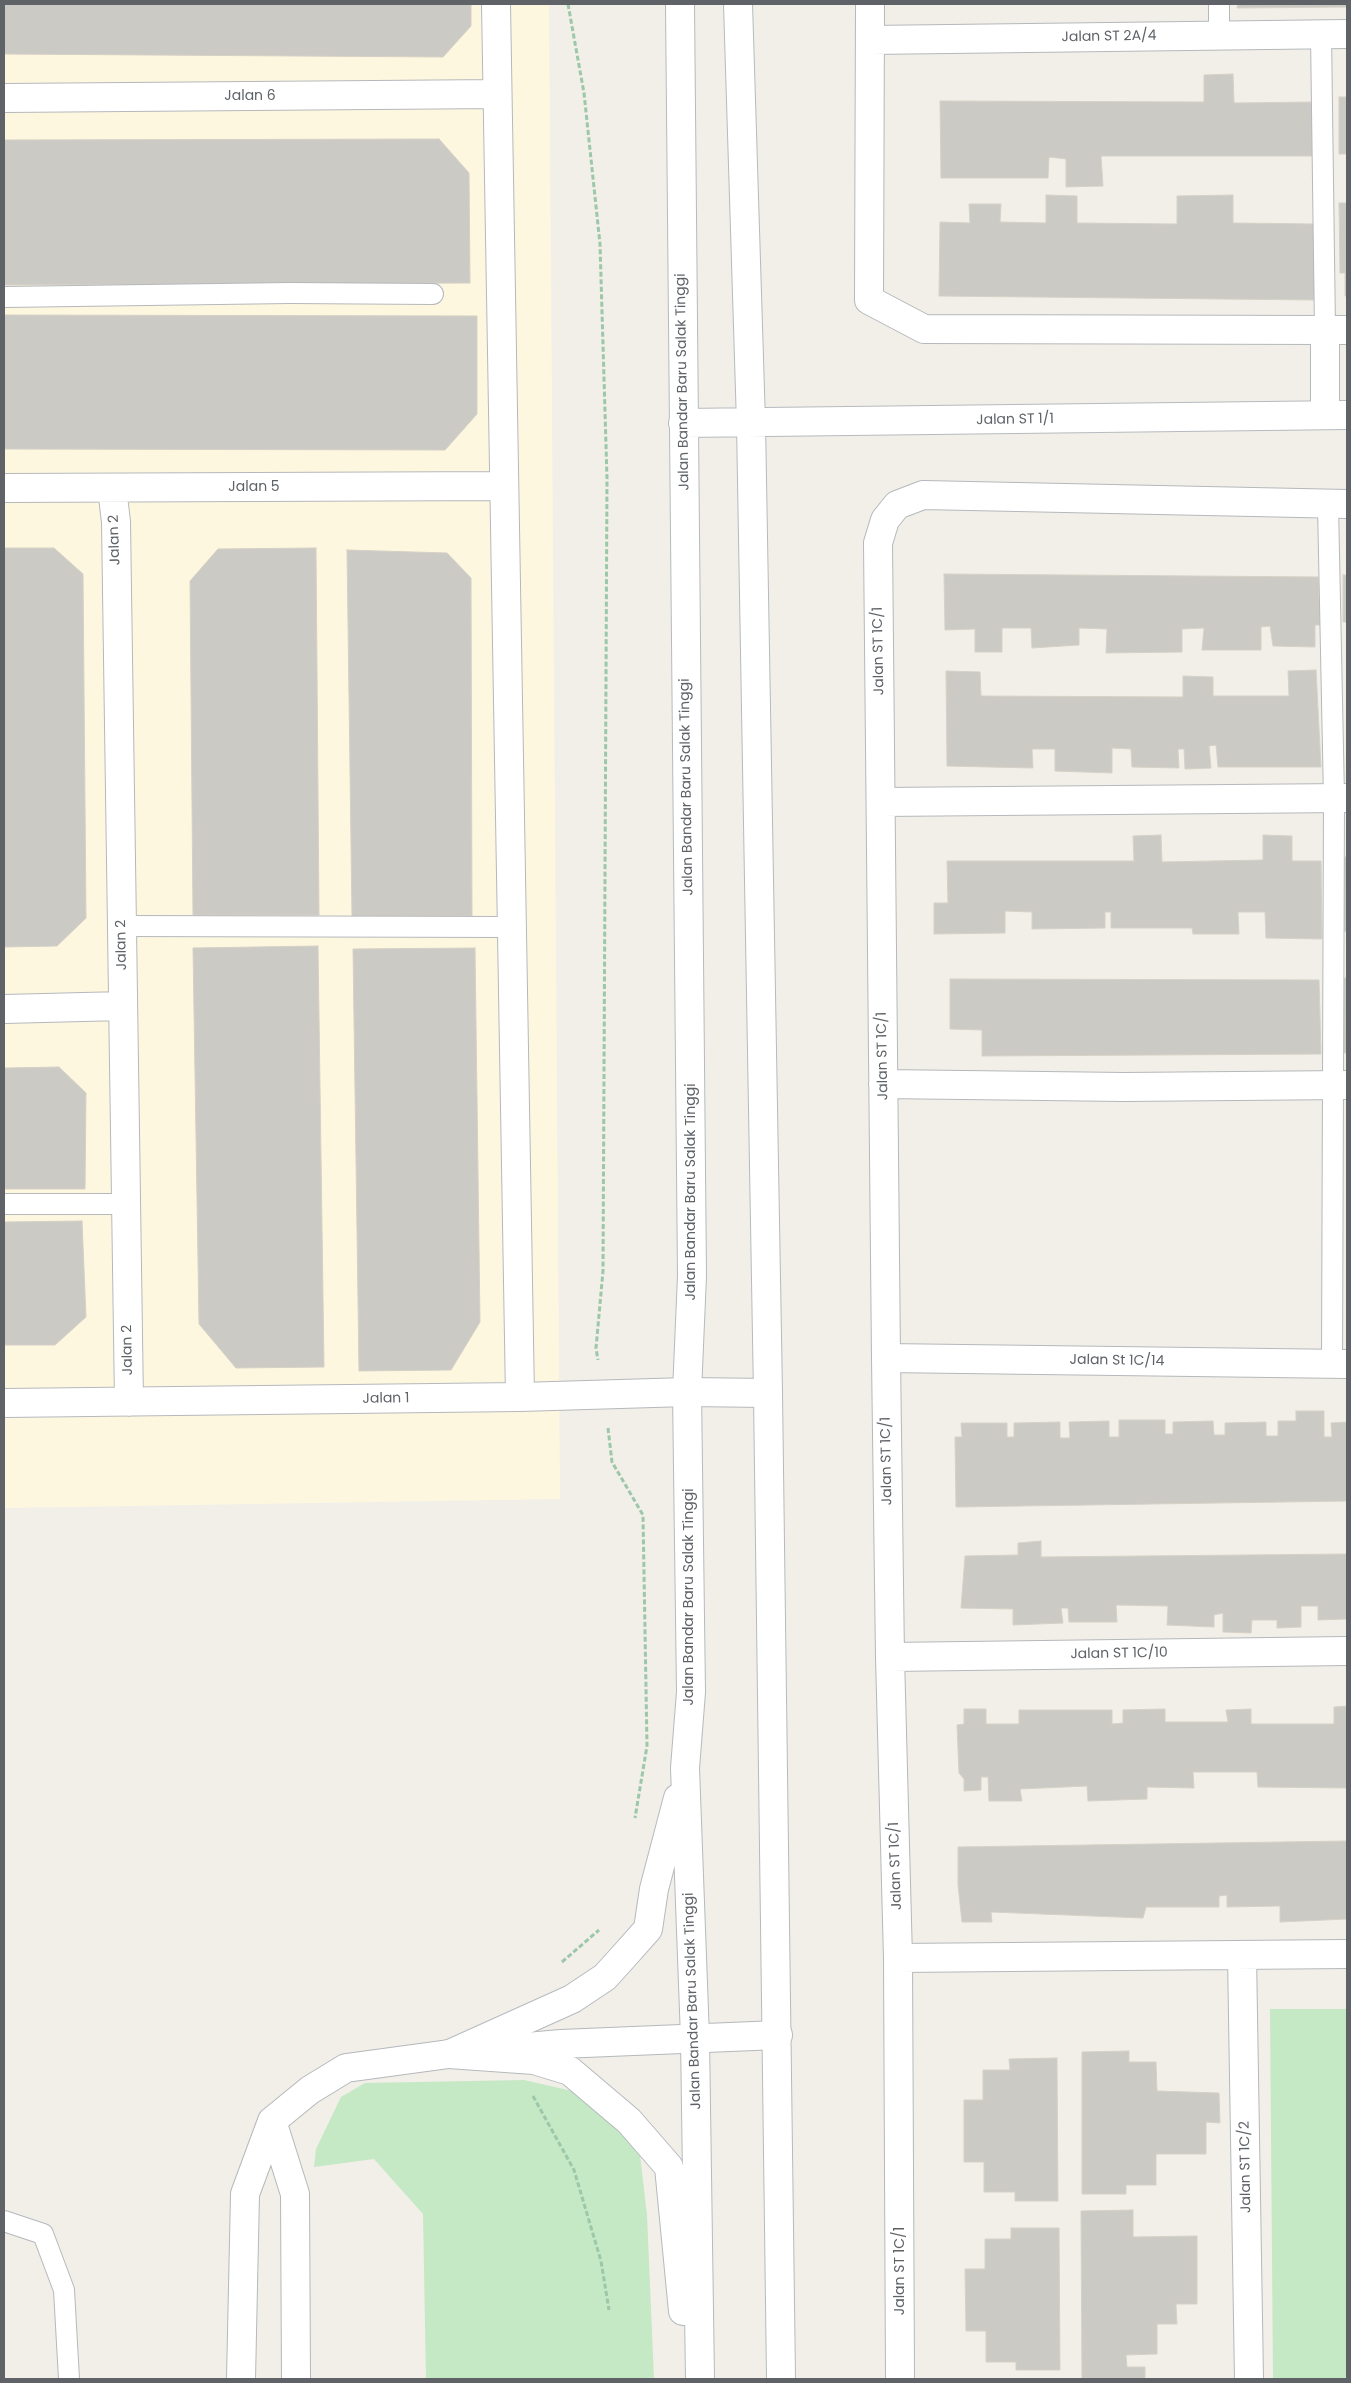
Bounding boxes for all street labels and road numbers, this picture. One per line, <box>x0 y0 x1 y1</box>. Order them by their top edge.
street label: Jalan ST 2A/4 <box>1061 28 1157 46</box>
street label: Jalan 6 <box>224 88 276 104</box>
street label: Jalan Bandar Baru Salak Tinggi <box>673 273 693 491</box>
street label: Jalan ST 1/1 <box>976 411 1054 429</box>
street label: Jalan 5 <box>228 479 280 495</box>
street label: Jalan 2 <box>106 514 124 566</box>
street label: Jalan ST 1C/1 <box>870 607 888 695</box>
street label: Jalan Bandar Baru Salak Tinggi <box>677 678 697 896</box>
street label: Jalan 2 <box>113 920 131 970</box>
street label: Jalan ST 1C/1 <box>874 1012 892 1100</box>
street label: Jalan Bandar Baru Salak Tinggi <box>683 1083 699 1301</box>
street label: Jalan 2 <box>119 1325 137 1375</box>
street label: Jalan St 1C/14 <box>1069 1352 1165 1370</box>
street label: Jalan 1 <box>362 1390 410 1408</box>
street label: Jalan ST 1C/1 <box>878 1417 896 1505</box>
street label: Jalan Bandar Baru Salak Tinggi <box>681 1488 697 1706</box>
street label: Jalan ST 1C/10 <box>1070 1645 1168 1663</box>
street label: Jalan ST 1C/1 <box>886 1822 906 1910</box>
street label: Jalan Bandar Baru Salak Tinggi <box>681 1892 705 2110</box>
street label: Jalan ST 1C/2 <box>1237 2121 1255 2213</box>
street label: Jalan ST 1C/1 <box>892 2227 908 2315</box>

